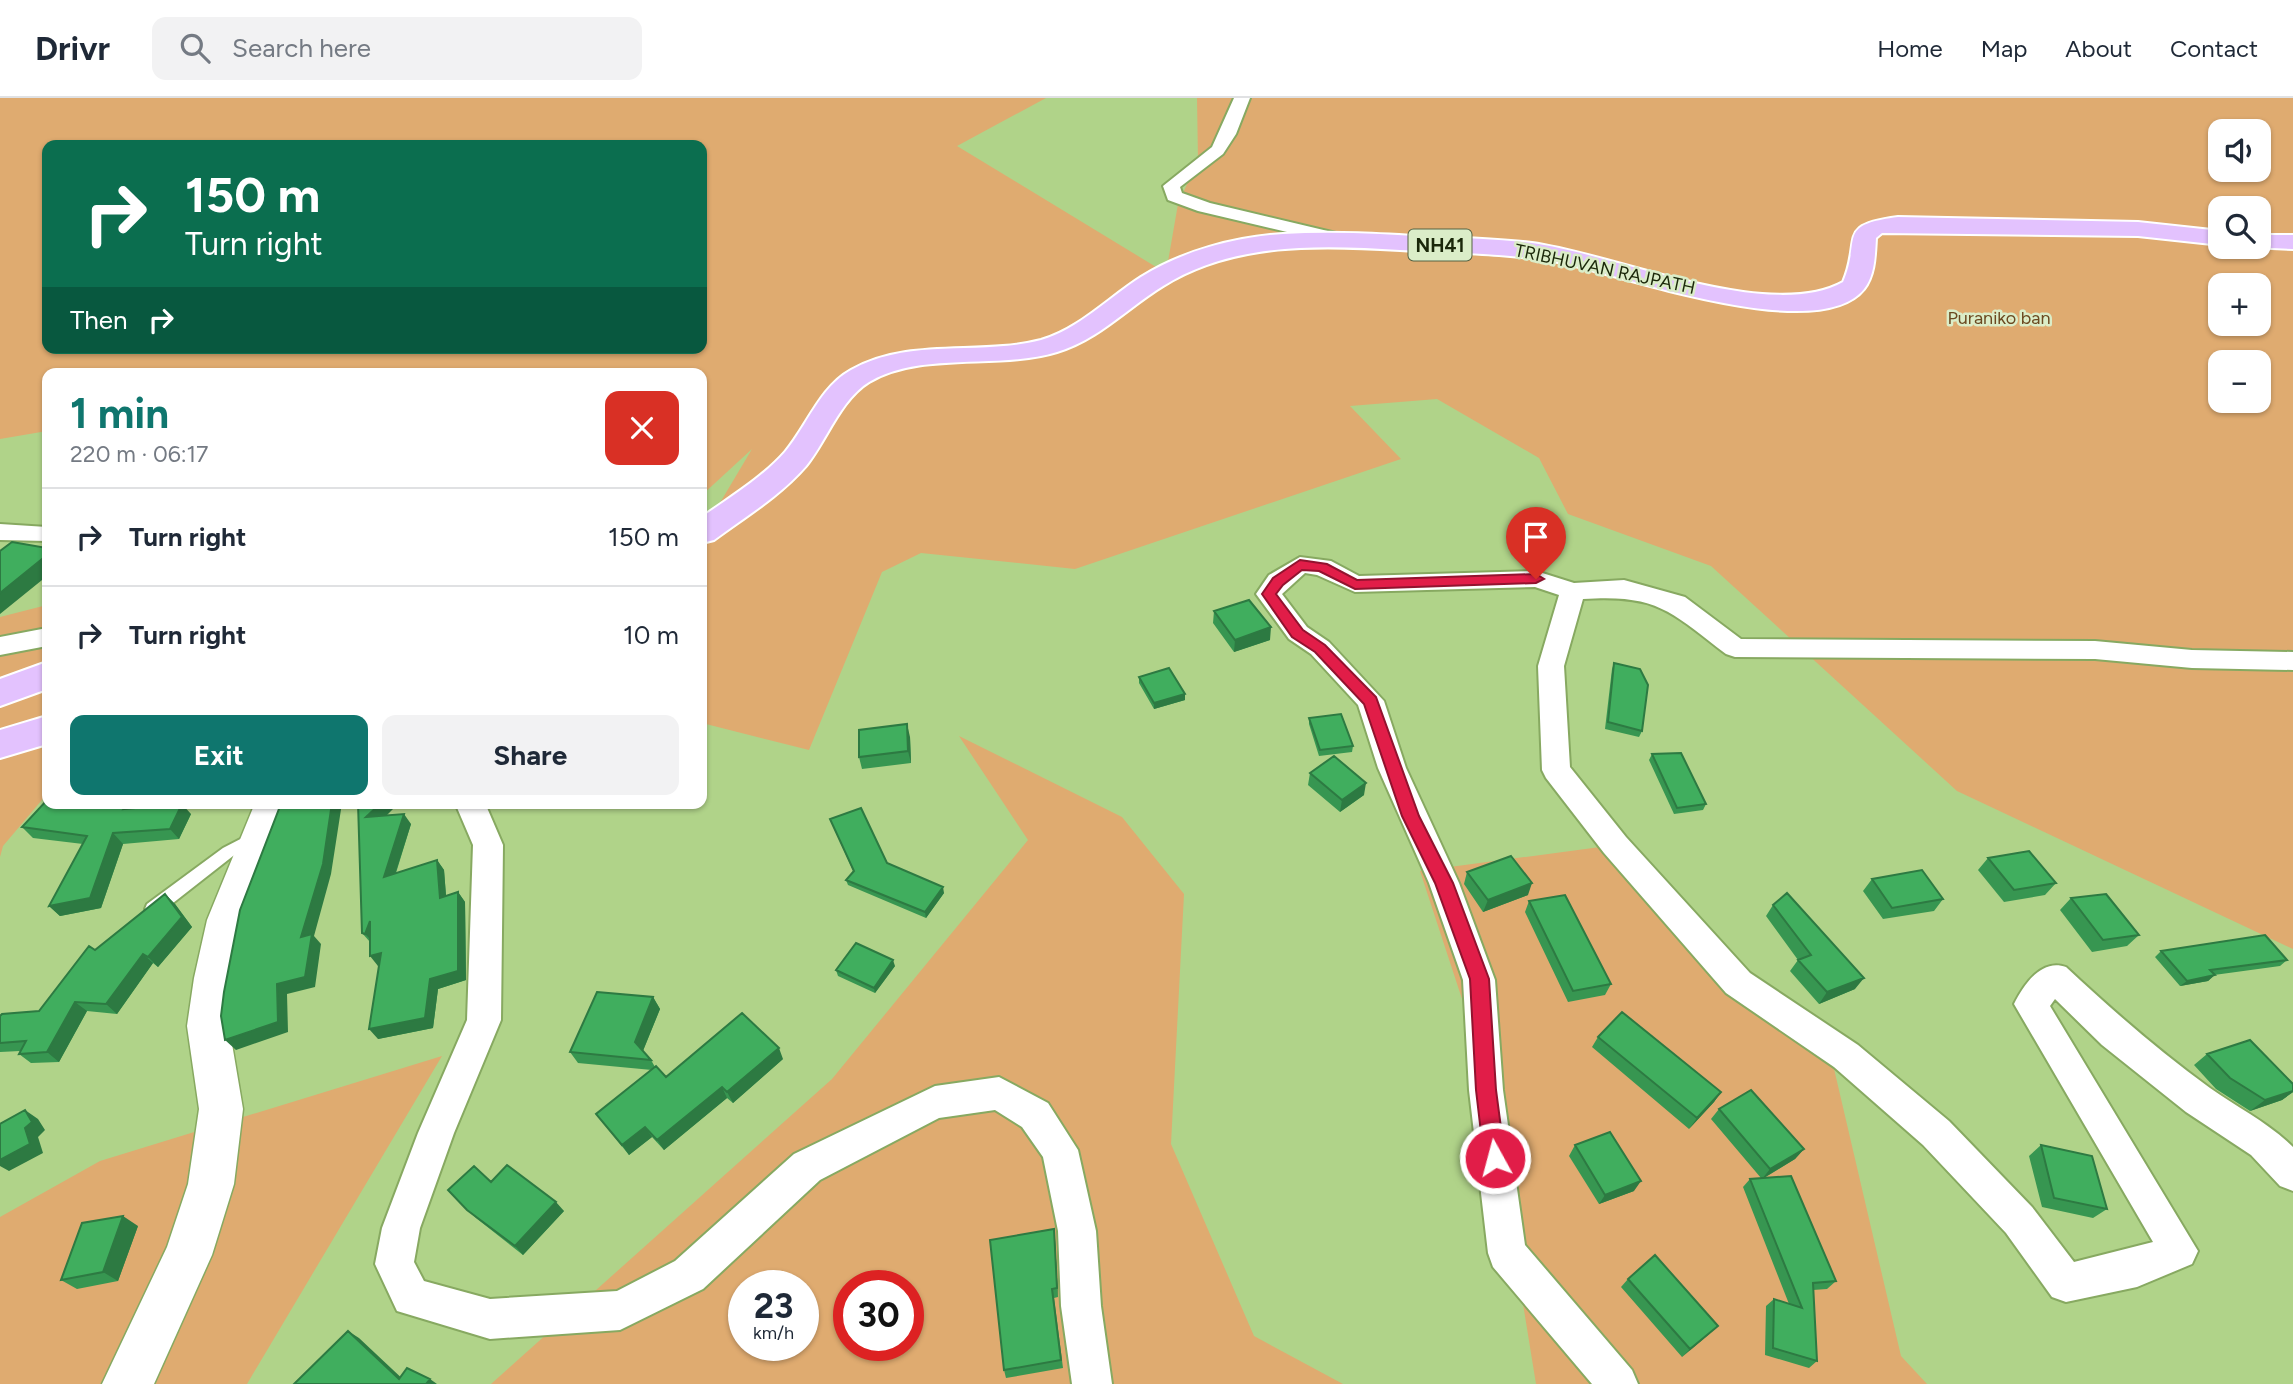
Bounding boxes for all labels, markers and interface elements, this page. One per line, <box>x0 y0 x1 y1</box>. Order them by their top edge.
search box <box>152 17 642 80</box>
text: Drivr <box>35 29 110 68</box>
icon: search <box>176 29 214 67</box>
text: Search here <box>232 32 371 64</box>
text: Home <box>1877 34 1943 63</box>
text: Map <box>1981 34 2027 63</box>
text: About <box>2065 34 2132 63</box>
text: Contact <box>2170 34 2258 63</box>
map controls <box>2208 119 2271 413</box>
button: sound <box>2208 119 2271 182</box>
text: 150 m <box>185 165 320 224</box>
icon: right <box>70 168 161 259</box>
button: search <box>2208 196 2271 259</box>
text: Turn right <box>185 225 323 263</box>
road number: NH41 <box>1408 230 1472 260</box>
street label: TRIBHUVAN RAJPATH <box>1513 239 1697 299</box>
button: + <box>2208 273 2271 336</box>
icon: right <box>142 301 180 339</box>
text: Then <box>70 304 128 336</box>
park label: Puraniko ban <box>1947 307 2051 329</box>
button: − <box>2208 350 2271 413</box>
text: 1 min <box>70 388 169 439</box>
button: close <box>605 391 679 465</box>
text: 220 m · 06:17 <box>70 440 208 468</box>
pin <box>1506 507 1566 579</box>
icon: right <box>70 518 108 556</box>
icon: arrive <box>1517 518 1555 556</box>
text: Turn right <box>129 521 246 553</box>
text: 150 m <box>608 521 679 553</box>
icon: right <box>70 616 108 654</box>
text: Turn right <box>129 619 246 651</box>
text: 10 m <box>623 619 679 651</box>
button: Exit <box>70 715 368 795</box>
button: Share <box>382 715 679 795</box>
position arrow <box>1458 1121 1532 1195</box>
speed limit sign: 30 <box>833 1270 924 1361</box>
text: 23 <box>754 1285 793 1327</box>
text: km/h <box>753 1322 794 1344</box>

